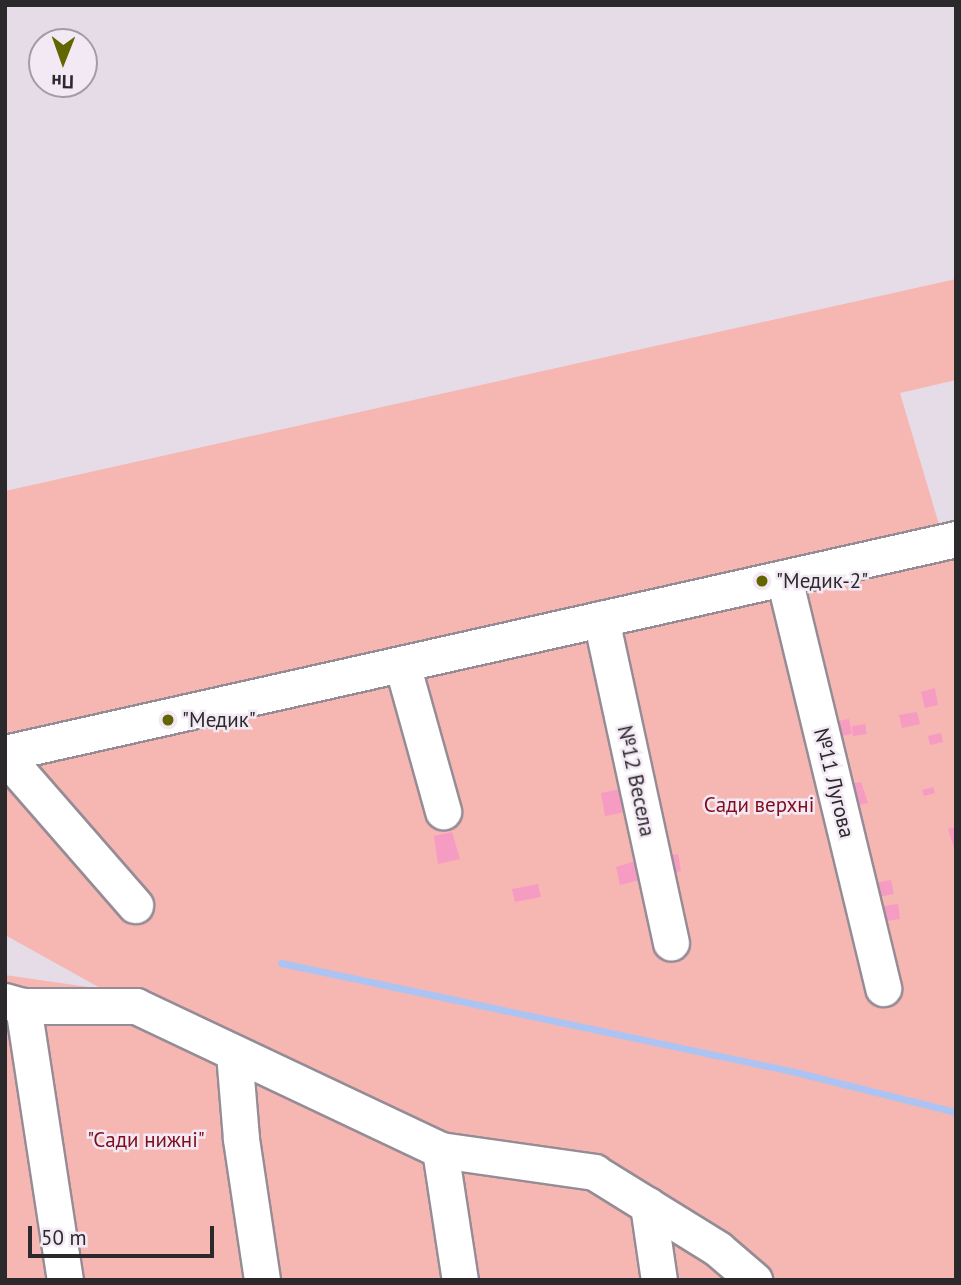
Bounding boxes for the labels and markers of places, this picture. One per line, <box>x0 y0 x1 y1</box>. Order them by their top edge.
place label: "Медик-2" <box>776 568 868 594</box>
marker: "Медик-2" <box>754 573 770 589</box>
place label: "Медик" <box>182 707 256 733</box>
marker: "Медик" <box>160 712 176 728</box>

